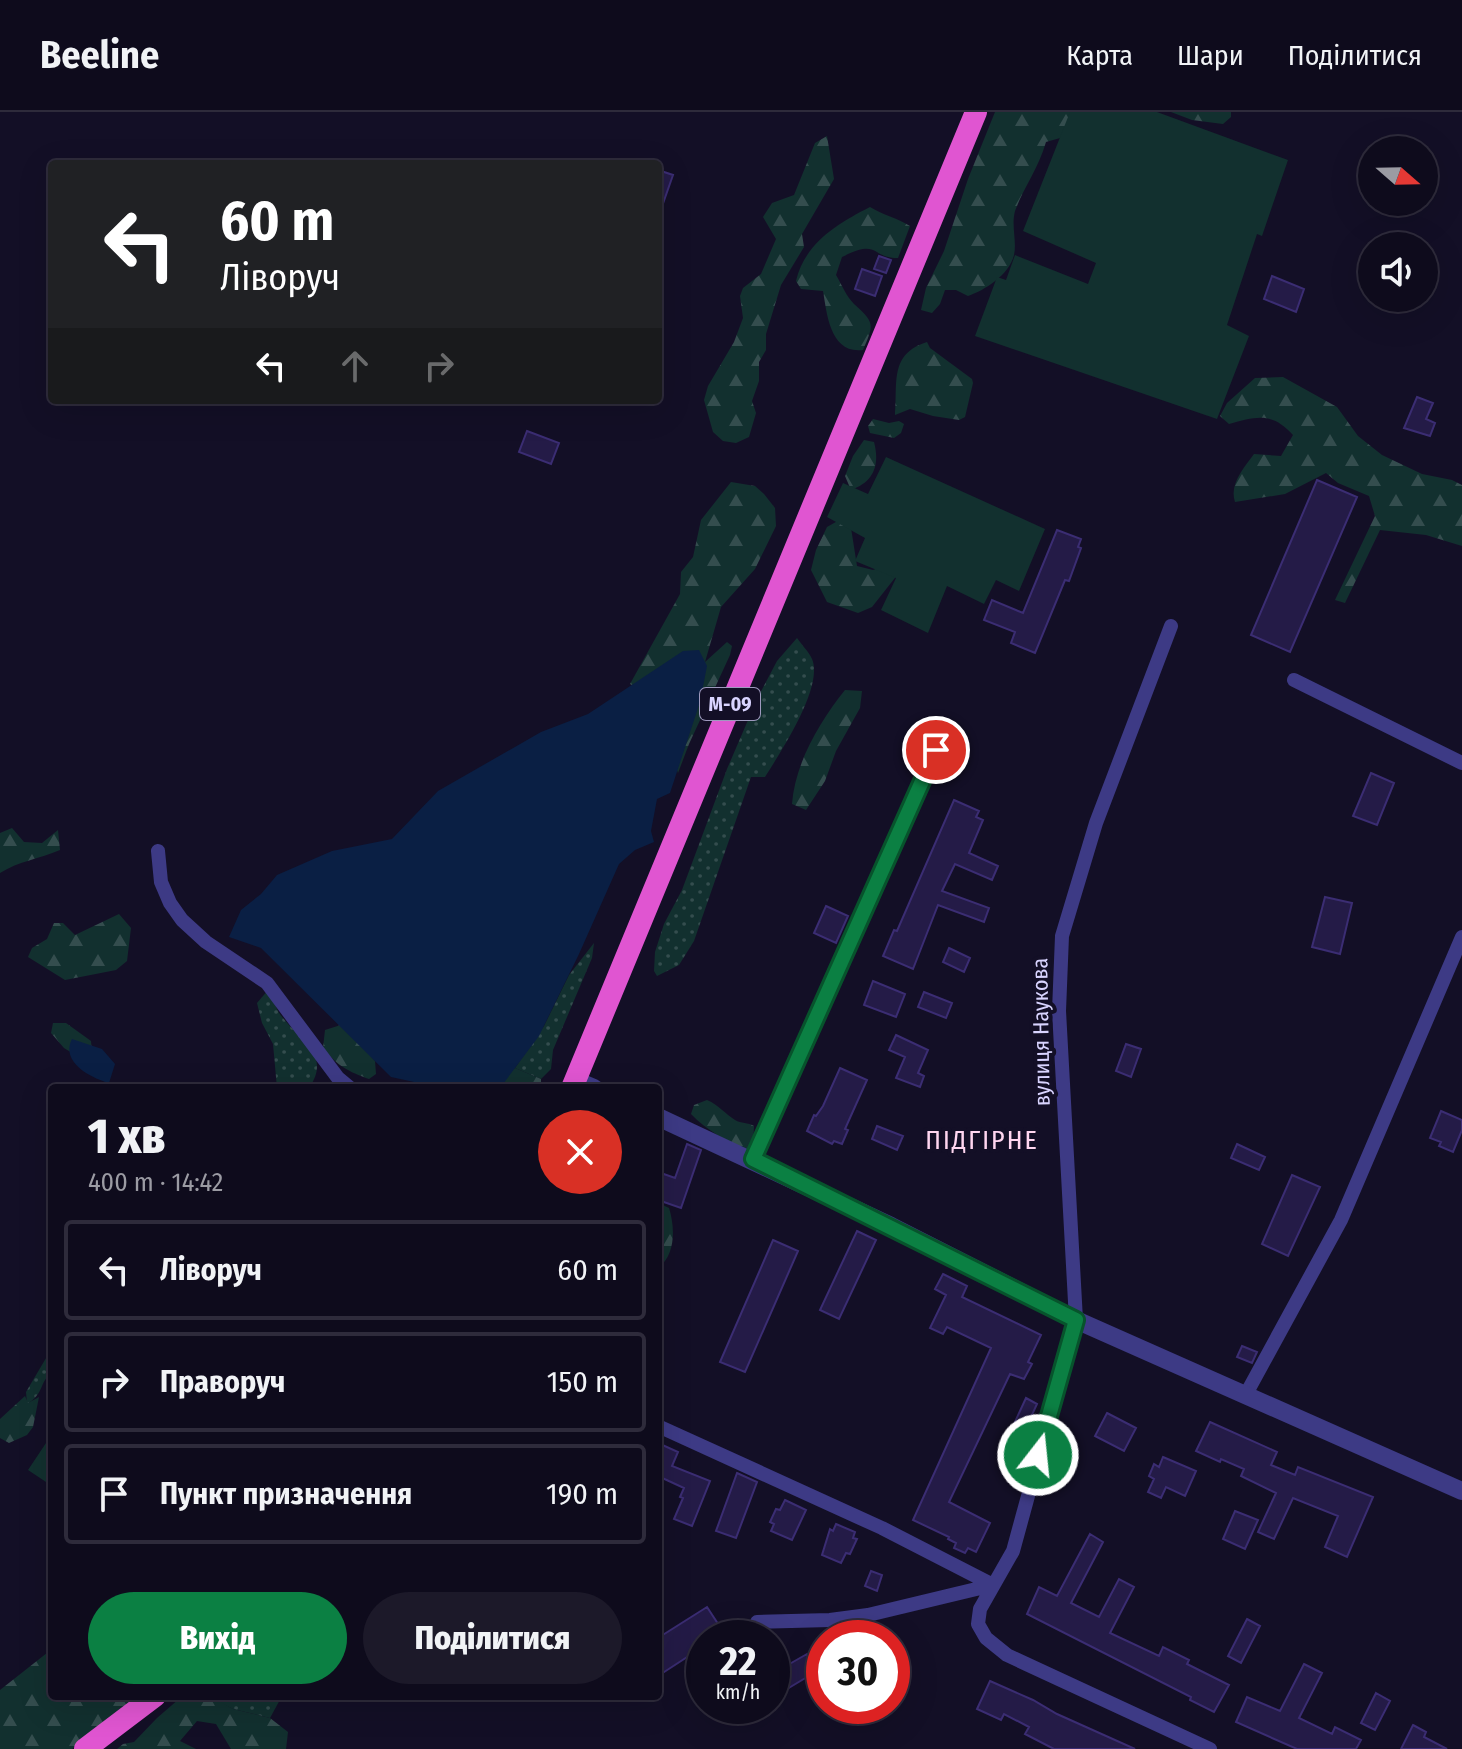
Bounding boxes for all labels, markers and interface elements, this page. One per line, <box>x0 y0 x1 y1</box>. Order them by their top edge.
text: Beeline <box>40 32 159 78</box>
text: Карта <box>1066 39 1133 72</box>
text: Шари <box>1177 39 1244 72</box>
text: Поділитися <box>1288 39 1422 72</box>
north arrow <box>1358 136 1438 216</box>
map controls <box>1358 136 1438 312</box>
text: 60 m <box>220 188 334 255</box>
icon: left <box>88 192 192 296</box>
button: sound <box>1358 232 1438 312</box>
text: Ліворуч <box>220 256 340 300</box>
icon: left <box>249 344 293 388</box>
icon: ahead <box>333 344 377 388</box>
icon: right <box>417 344 461 388</box>
road number: М-09 <box>700 688 760 720</box>
pin <box>902 716 970 784</box>
icon: arrive <box>914 728 958 772</box>
street label: вулиця Наукова <box>1026 958 1056 1106</box>
text: 1 хв <box>88 1108 166 1166</box>
button: close <box>538 1110 622 1194</box>
district label: ПІДГІРНЕ <box>925 1125 1039 1156</box>
text: 400 m · 14:42 <box>88 1167 223 1198</box>
icon: left <box>92 1248 136 1292</box>
text: Ліворуч <box>160 1252 262 1288</box>
text: 60 m <box>557 1252 618 1288</box>
icon: right <box>92 1360 136 1404</box>
text: Праворуч <box>160 1364 285 1400</box>
text: 150 m <box>547 1364 618 1400</box>
position arrow <box>996 1413 1080 1497</box>
icon: arrive <box>92 1472 136 1516</box>
text: Пункт призначення <box>160 1476 412 1512</box>
text: 190 m <box>546 1476 618 1512</box>
button: Вихід <box>88 1592 347 1684</box>
button: Поділитися <box>363 1592 622 1684</box>
speed limit sign: 30 <box>806 1620 910 1724</box>
text: 22 <box>719 1638 757 1686</box>
text: km/h <box>716 1680 760 1704</box>

